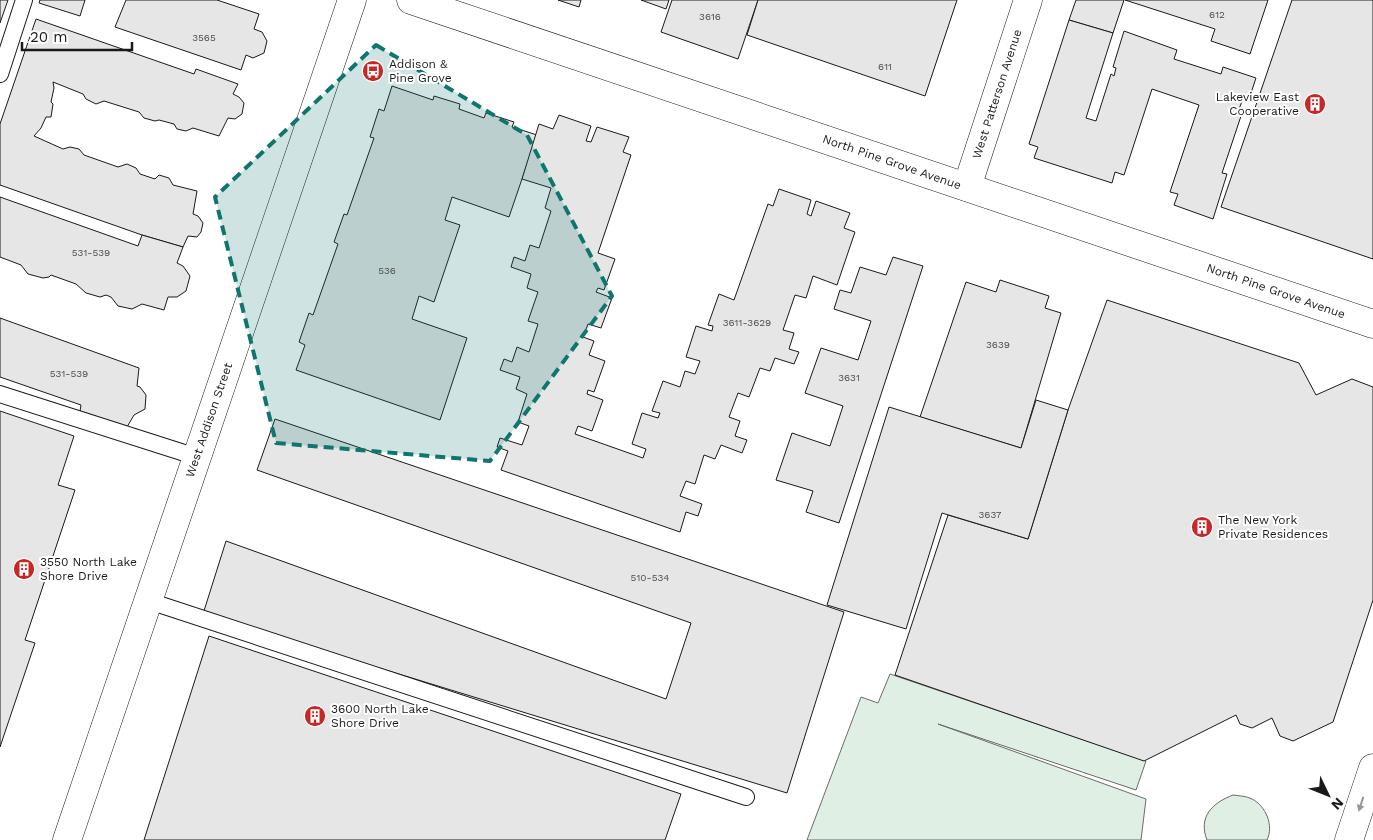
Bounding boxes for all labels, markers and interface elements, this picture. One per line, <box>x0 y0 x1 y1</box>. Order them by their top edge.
house number: 612 <box>1209 9 1225 20</box>
house number: 3616 <box>699 11 721 22</box>
scale bar <box>22 20 132 52</box>
street label: West Patterson Avenue <box>969 27 1025 160</box>
text: 20 m <box>30 28 68 46</box>
house number: 3565 <box>192 32 216 43</box>
place label: Addison & Pine Grove <box>389 57 452 85</box>
bus stop icon: Addison & Pine Grove <box>361 59 385 83</box>
house number: 611 <box>878 61 892 72</box>
place label: Lakeview East Cooperative <box>1216 90 1299 118</box>
building icon: Lakeview East Cooperative <box>1303 92 1327 116</box>
street label: North Pine Grove Avenue <box>821 132 963 192</box>
house number: 531-539 <box>72 247 110 258</box>
street label: North Pine Grove Avenue <box>1205 261 1347 321</box>
house number: 536 <box>378 265 396 276</box>
house number: 3611-3629 <box>723 317 771 328</box>
house number: 3639 <box>986 339 1010 350</box>
street label: West Addison Street <box>183 361 235 479</box>
house number: 531-539 <box>50 368 88 379</box>
house number: 3631 <box>838 372 860 383</box>
house number: 3637 <box>979 509 1002 520</box>
place label: The New York Private Residences <box>1218 513 1328 541</box>
building icon: The New York Private Residences <box>1190 515 1214 539</box>
place label: 3550 North Lake Shore Drive <box>40 555 137 583</box>
building icon: 3550 North Lake Shore Drive <box>12 557 36 581</box>
house number: 510-534 <box>631 572 669 583</box>
place label: 3600 North Lake Shore Drive <box>331 702 429 730</box>
building icon: 3600 North Lake Shore Drive <box>303 704 327 728</box>
north arrow <box>1303 770 1353 820</box>
text: N <box>1328 795 1347 813</box>
one-way arrow <box>1357 797 1365 812</box>

